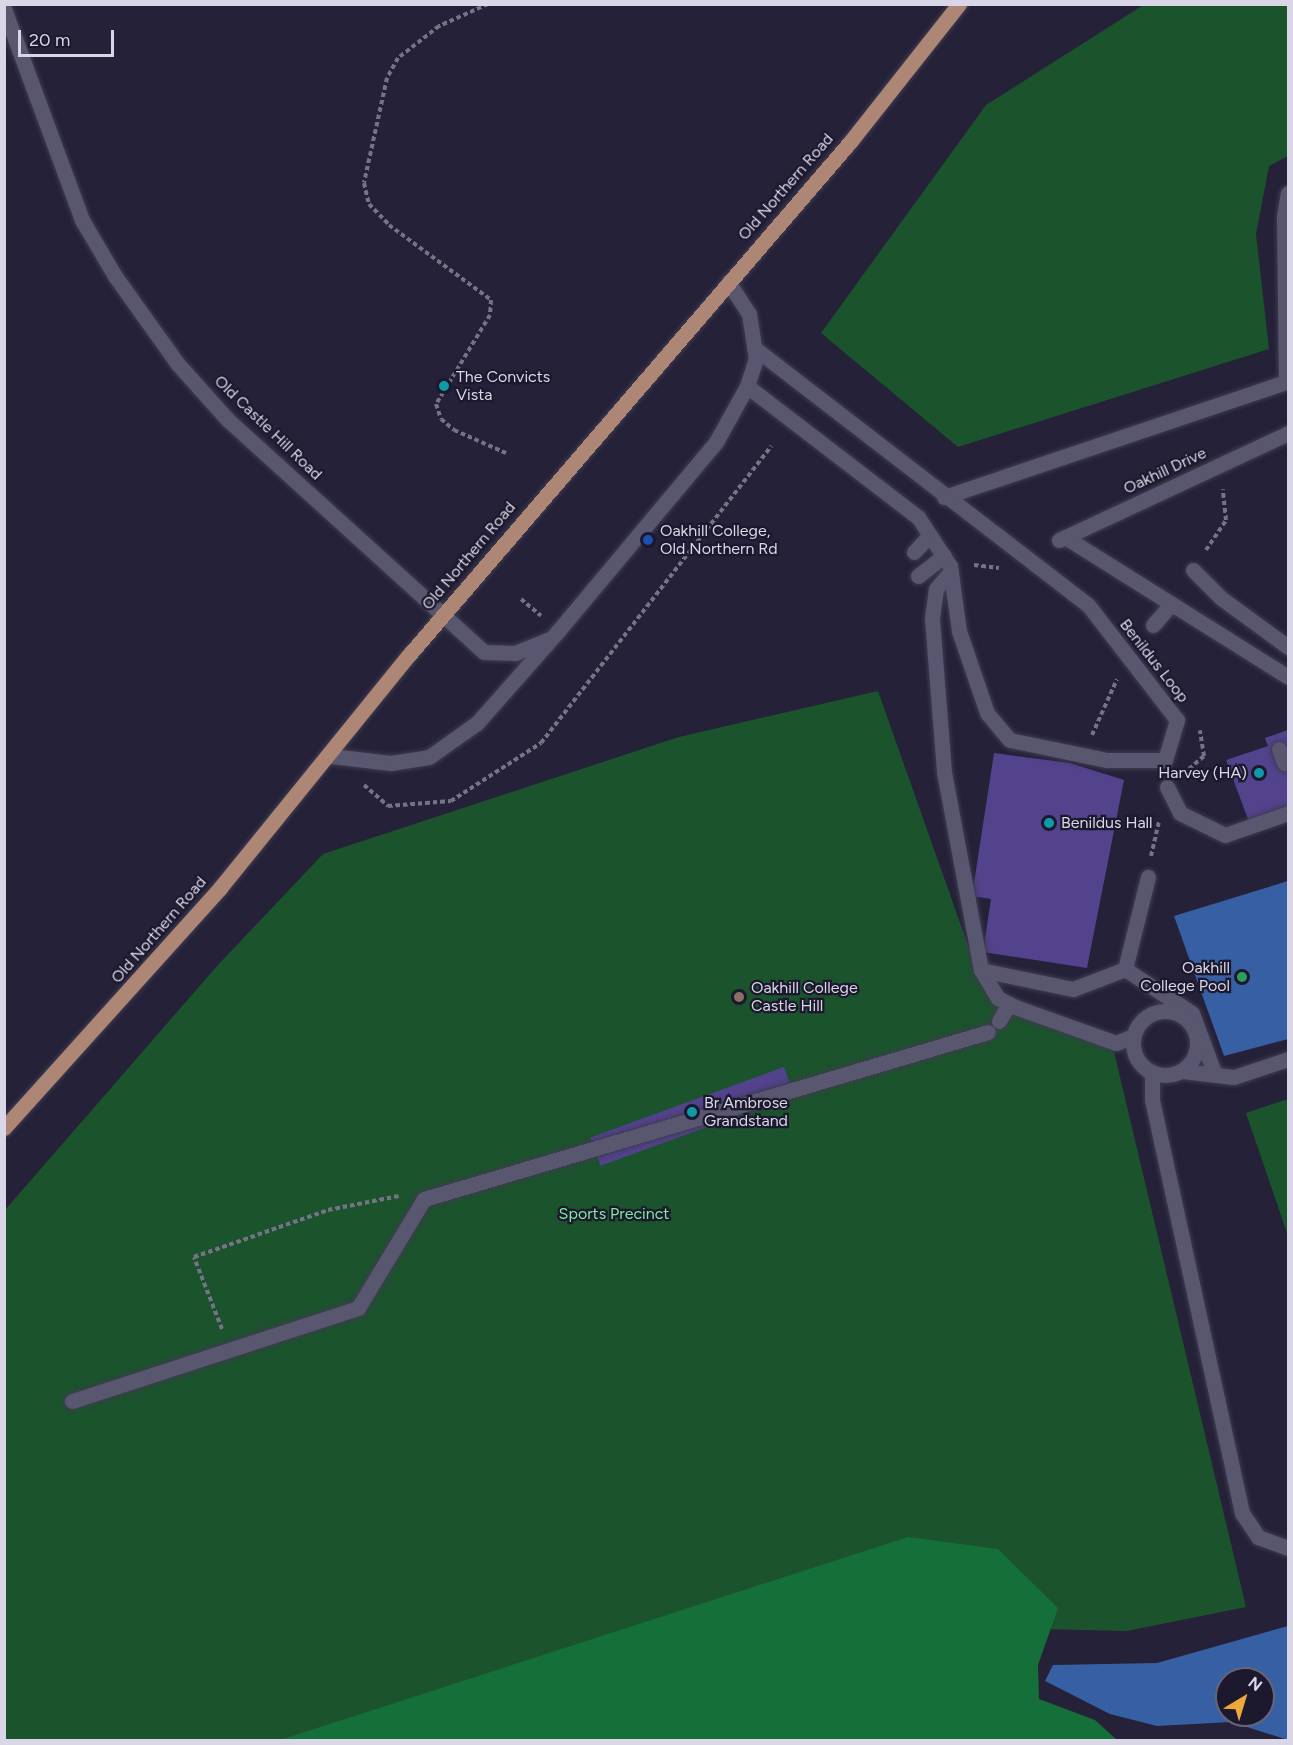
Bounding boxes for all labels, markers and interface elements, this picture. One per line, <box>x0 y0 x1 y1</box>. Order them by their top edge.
scale bar <box>21 18 117 56</box>
text: 20 m <box>29 29 70 51</box>
street label: Old Northern Road <box>734 130 838 244</box>
place label: The Convicts Vista <box>456 367 550 405</box>
street label: Old Castle Hill Road <box>210 372 326 484</box>
marker: The Convicts Vista <box>437 379 451 393</box>
street label: Oakhill Drive <box>1121 444 1209 498</box>
street label: Old Northern Road <box>418 498 520 614</box>
place label: Oakhill College, Old Northern Rd <box>660 521 778 559</box>
marker: Oakhill College, Old Northern Rd <box>641 533 655 547</box>
street label: Benildus Loop <box>1115 615 1193 707</box>
place label: Harvey (HA) <box>1158 763 1247 783</box>
marker: Harvey (HA) <box>1252 766 1266 780</box>
place label: Benildus Hall <box>1061 813 1153 833</box>
marker: Benildus Hall <box>1042 816 1056 830</box>
street label: Old Northern Road <box>107 873 211 987</box>
place label: Oakhill College Pool <box>1140 958 1230 996</box>
marker: Oakhill College Pool <box>1235 970 1249 984</box>
place label: Oakhill College Castle Hill <box>751 978 858 1016</box>
marker: Oakhill College Castle Hill <box>732 990 746 1004</box>
place label: Br Ambrose Grandstand <box>704 1093 788 1131</box>
marker: Br Ambrose Grandstand <box>685 1105 699 1119</box>
park label: Sports Precinct <box>559 1204 669 1224</box>
north arrow <box>1215 1667 1275 1727</box>
text: N <box>1244 1673 1266 1695</box>

